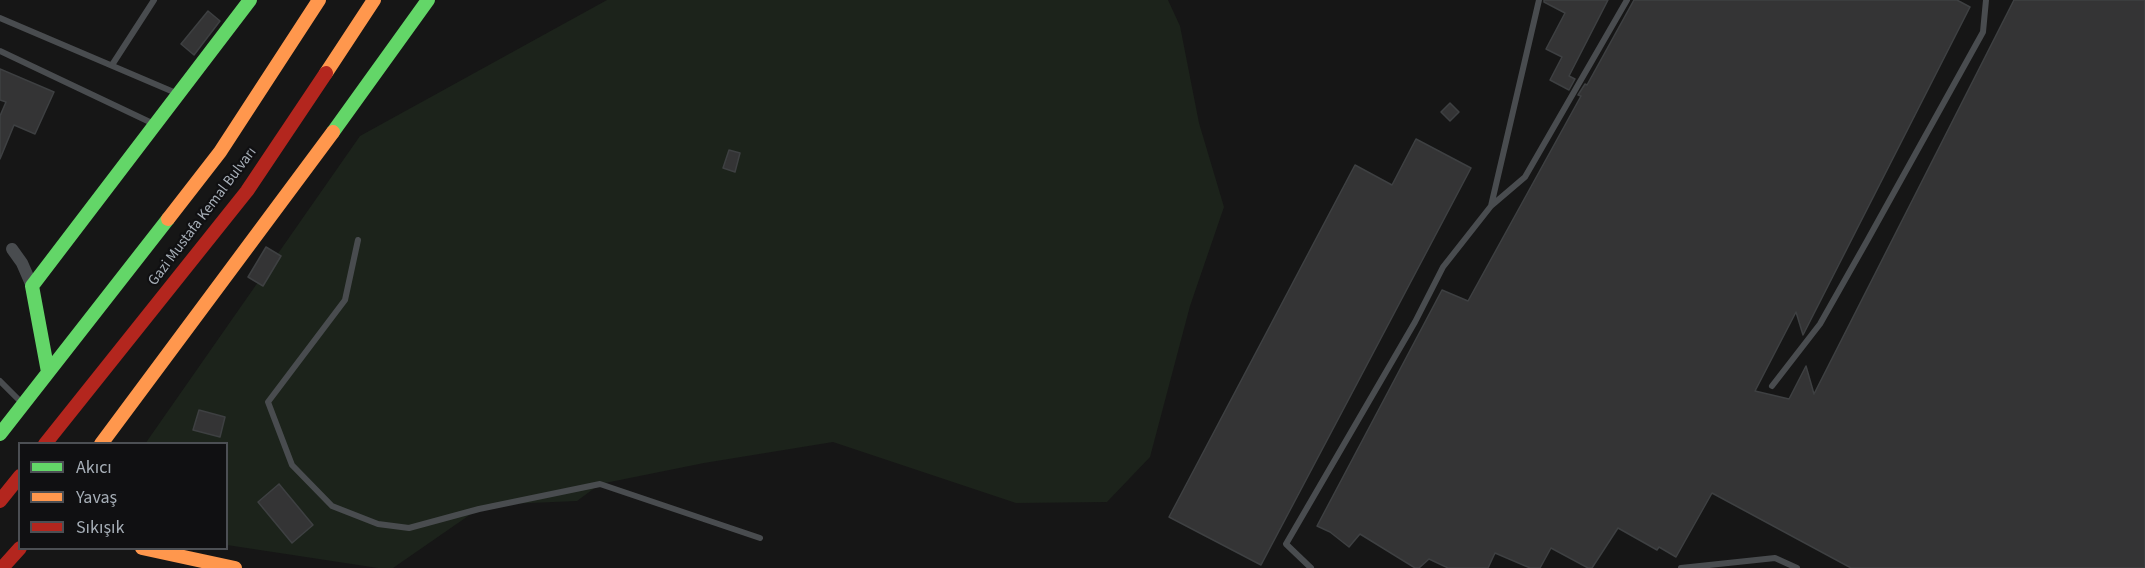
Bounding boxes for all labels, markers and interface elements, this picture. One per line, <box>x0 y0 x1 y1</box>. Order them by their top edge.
street label: Gazi Mustafa Kemal Bulvarı <box>145 144 261 290</box>
legend <box>18 442 228 550</box>
text: Akıcı <box>76 455 112 480</box>
text: Yavaş <box>76 485 117 510</box>
text: Sıkışık <box>76 515 124 540</box>

